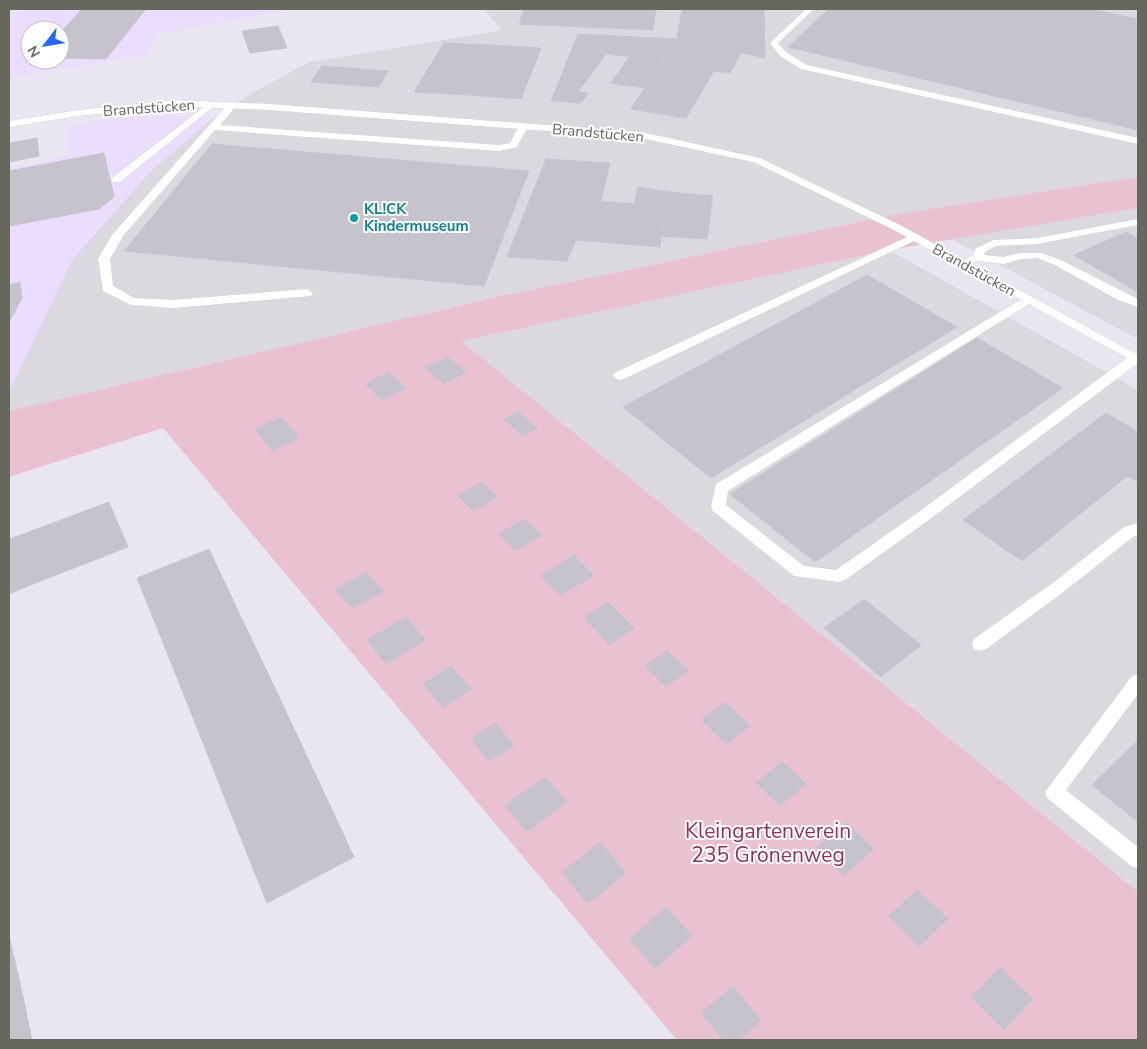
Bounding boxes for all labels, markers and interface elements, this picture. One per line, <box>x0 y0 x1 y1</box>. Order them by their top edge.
north arrow <box>20 20 70 70</box>
text: N <box>23 42 45 61</box>
street label: Brandstücken <box>102 95 196 121</box>
street label: Brandstücken <box>551 119 645 147</box>
place label: KL!CK Kindermuseum <box>364 199 469 236</box>
marker: KL!CK Kindermuseum <box>348 212 360 224</box>
street label: Brandstücken <box>929 239 1019 301</box>
park label: Kleingartenverein 235 Grönenweg <box>685 817 851 869</box>

